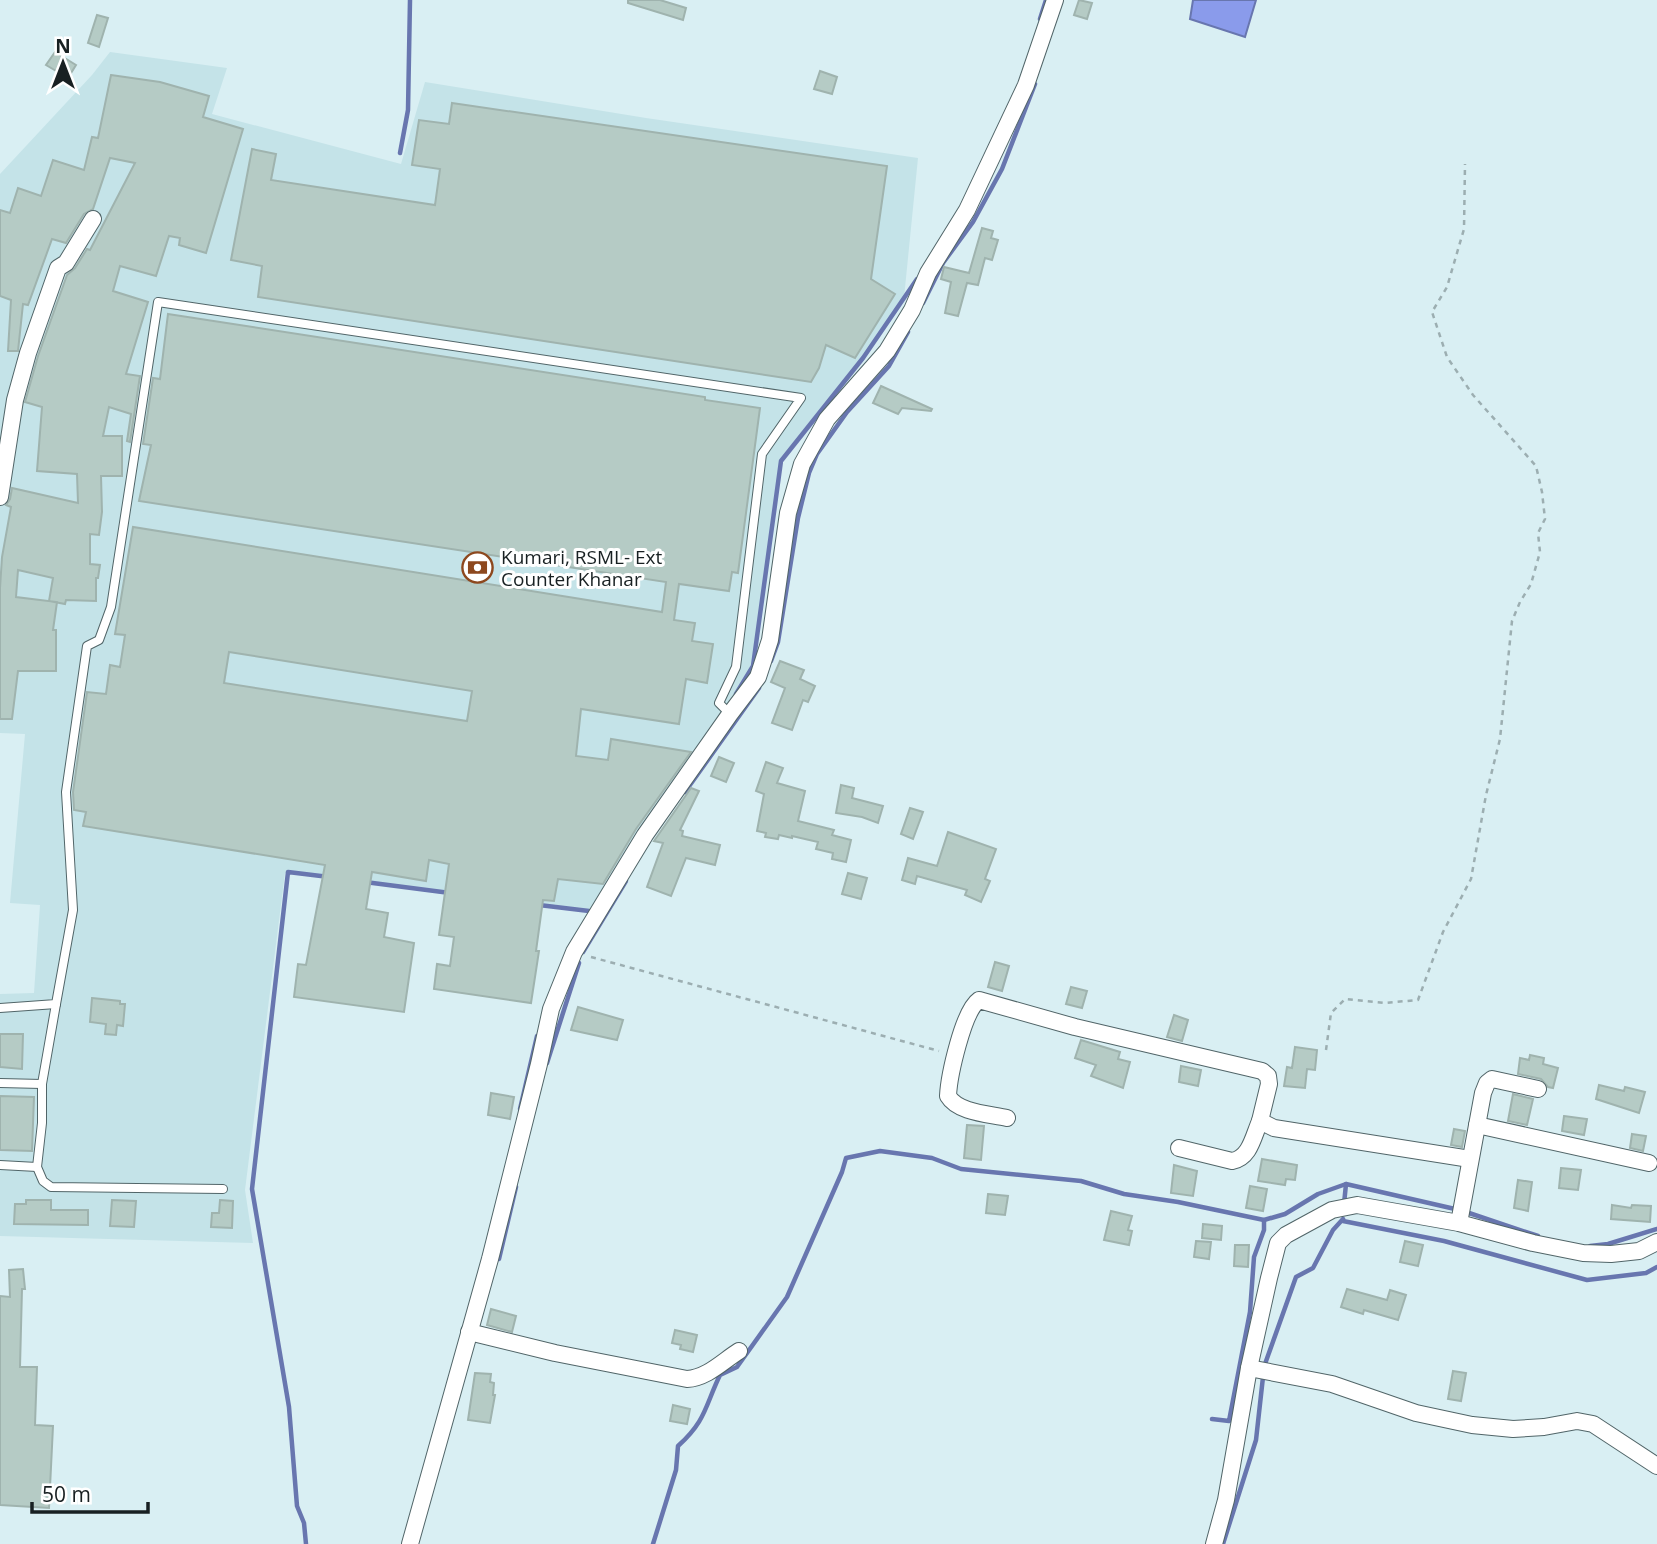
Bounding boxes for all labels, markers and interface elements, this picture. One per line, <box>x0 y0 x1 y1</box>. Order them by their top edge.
north arrow <box>28 28 98 98</box>
text: N <box>55 33 71 59</box>
place label: Kumari, RSML- Ext Counter Khanar <box>501 544 663 592</box>
bank icon: Kumari, RSML- Ext Counter Khanar <box>461 551 495 585</box>
scale bar <box>32 1470 147 1514</box>
text: 50 m <box>42 1480 91 1508</box>

